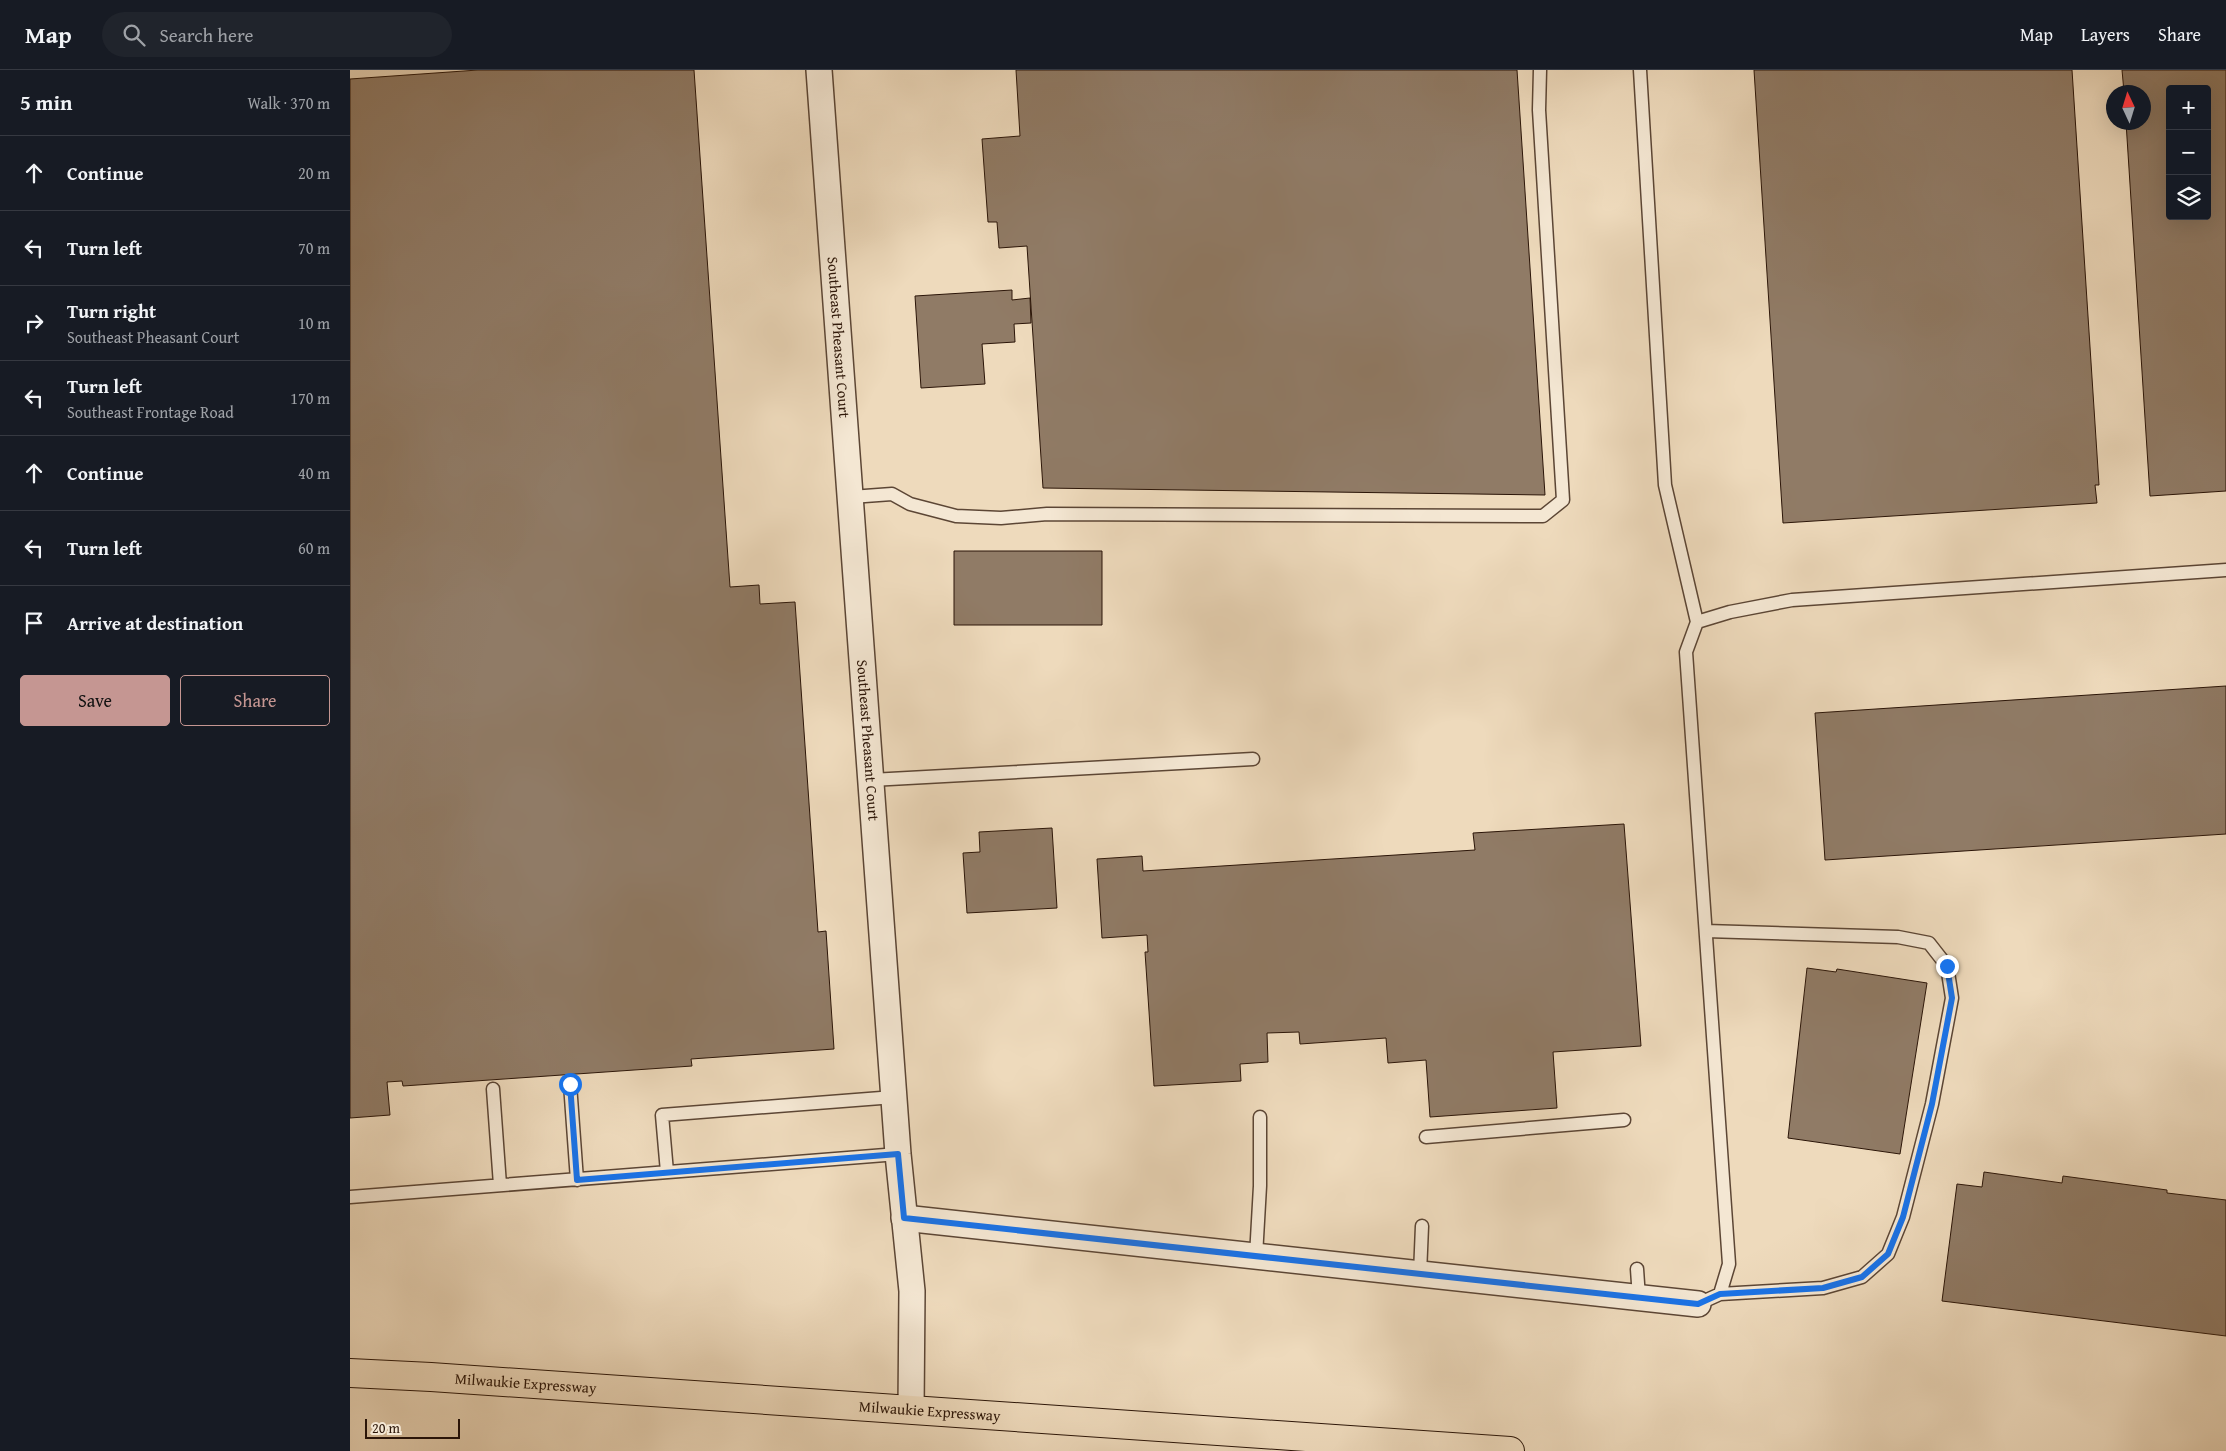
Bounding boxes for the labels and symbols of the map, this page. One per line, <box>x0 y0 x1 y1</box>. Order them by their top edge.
north arrow <box>2106 85 2151 130</box>
street label: Southeast Pheasant Court <box>823 256 855 419</box>
street label: Southeast Pheasant Court <box>852 659 885 822</box>
route end <box>1936 955 1959 978</box>
route start <box>559 1073 582 1096</box>
street label: Milwaukie Expressway <box>454 1368 598 1398</box>
street label: Milwaukie Expressway <box>858 1395 1002 1426</box>
scale bar <box>365 1416 460 1439</box>

